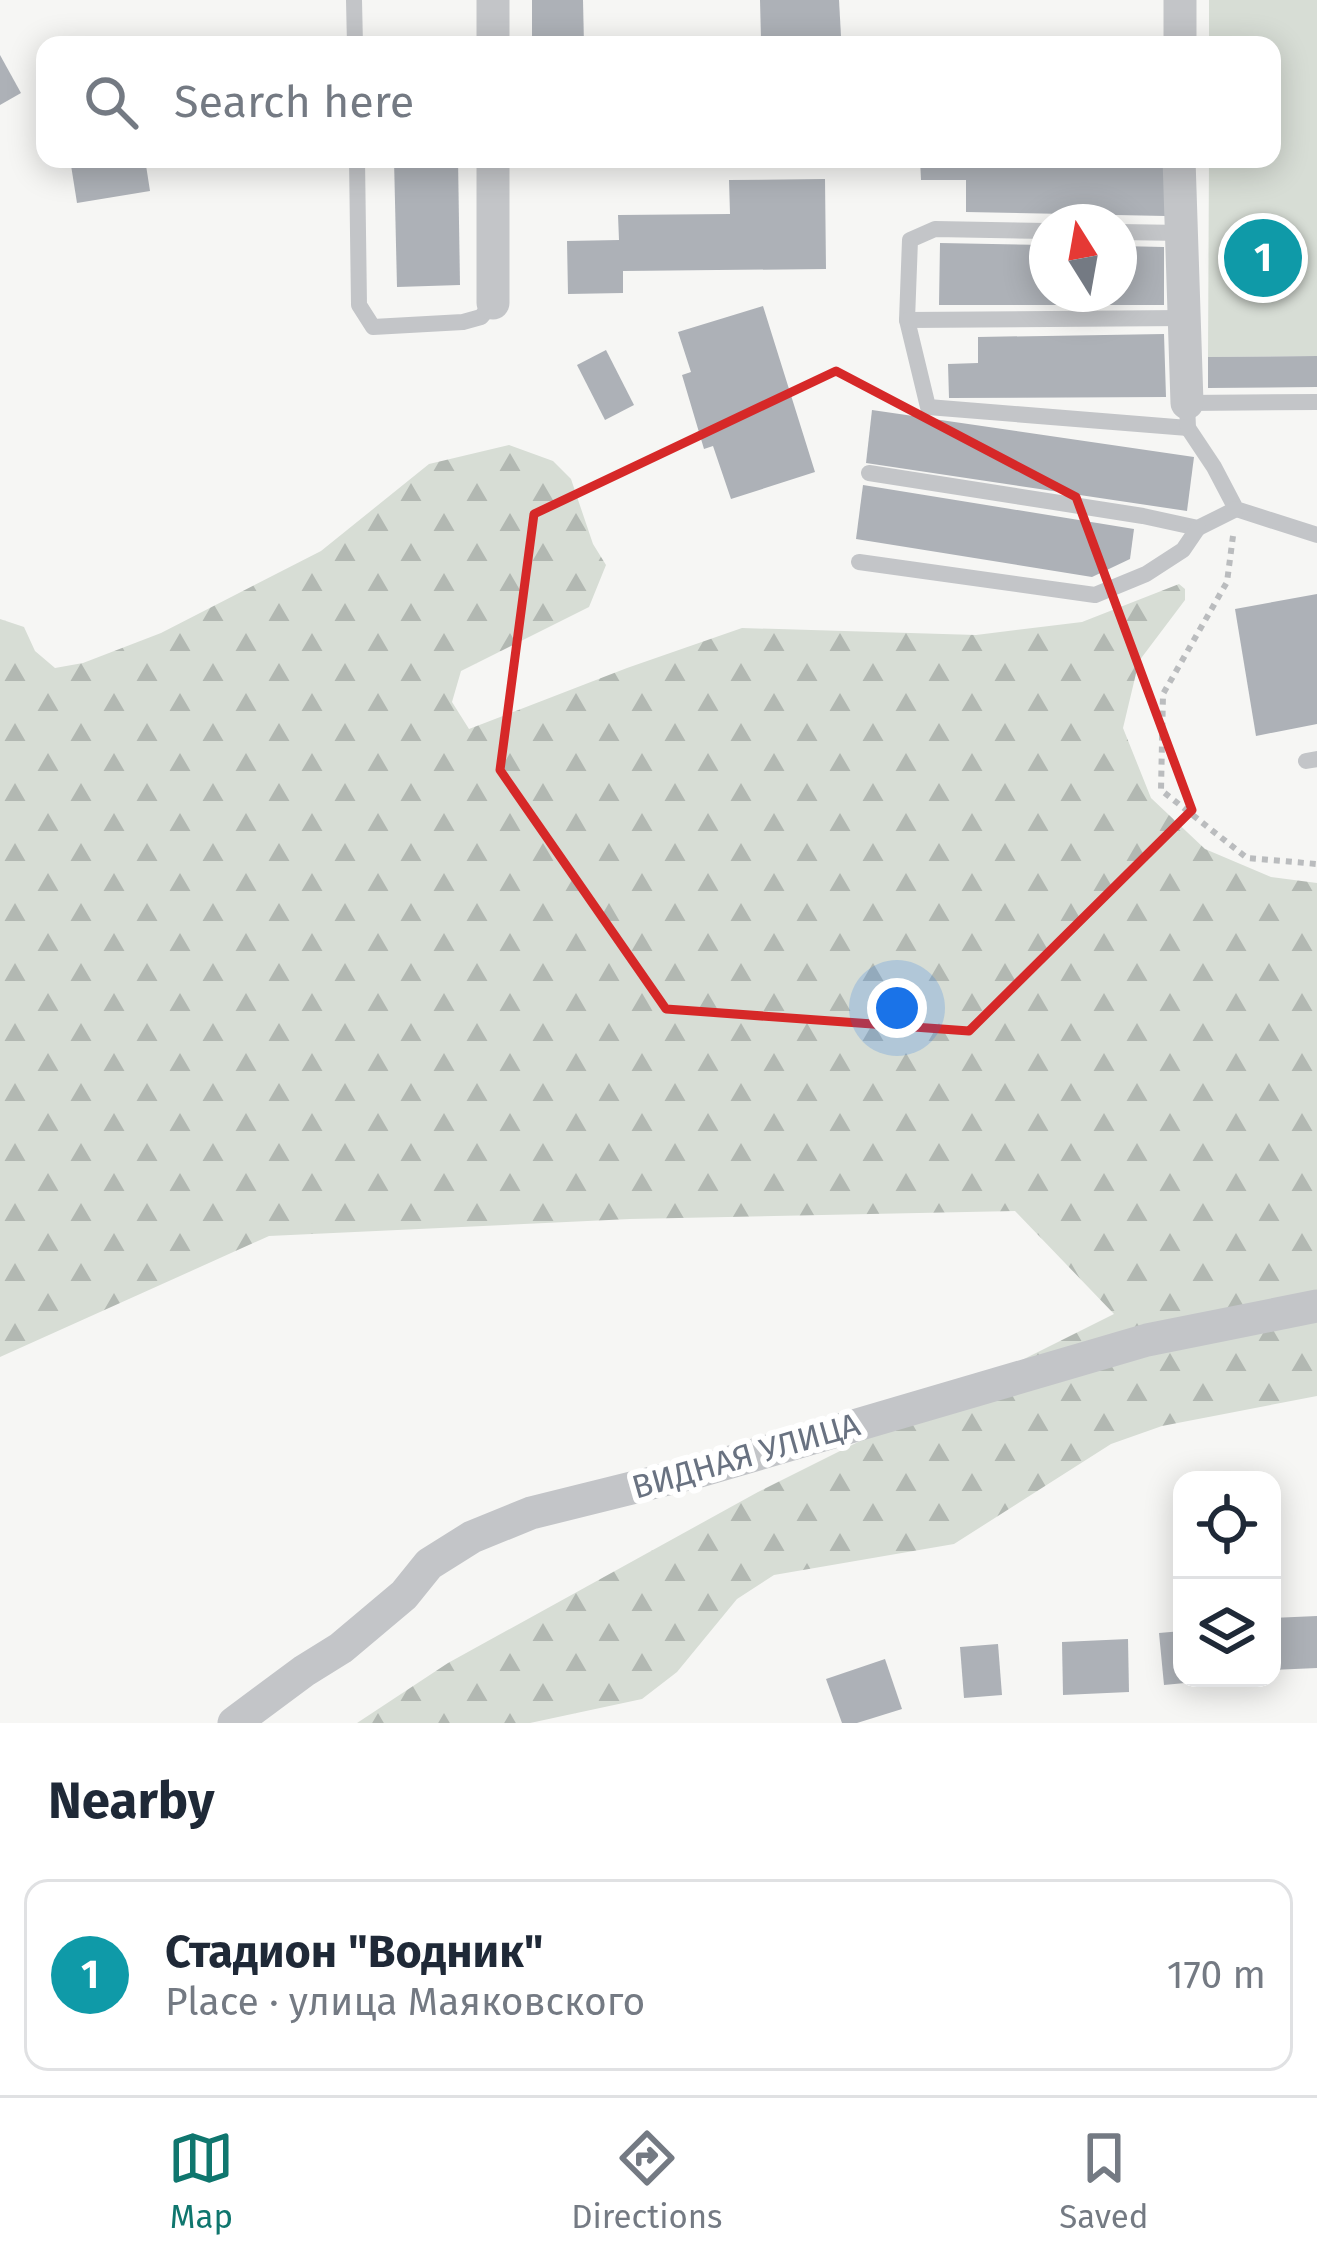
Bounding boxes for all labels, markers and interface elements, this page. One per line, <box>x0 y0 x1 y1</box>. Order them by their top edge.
search box <box>36 36 1281 168</box>
icon: search <box>78 69 144 135</box>
text: Search here <box>174 75 414 129</box>
north arrow <box>1029 204 1137 312</box>
pin: 1 <box>1224 213 1302 303</box>
your location <box>867 978 927 1038</box>
street label: ВИДНАЯ УЛИЦА <box>628 1404 865 1508</box>
map controls <box>1173 1471 1281 1687</box>
button: locate <box>1173 1471 1281 1579</box>
button: layers <box>1173 1579 1281 1687</box>
text: Nearby <box>48 1770 214 1832</box>
text: Стадион "Водник" <box>165 1925 544 1979</box>
text: 1 <box>81 1952 99 1998</box>
text: 170 m <box>1167 1952 1266 1998</box>
text: Place · улица Маяковского <box>165 1979 645 2025</box>
tab: Map <box>168 2125 234 2237</box>
tab: Directions <box>571 2125 723 2237</box>
tab: Saved <box>1059 2125 1149 2237</box>

